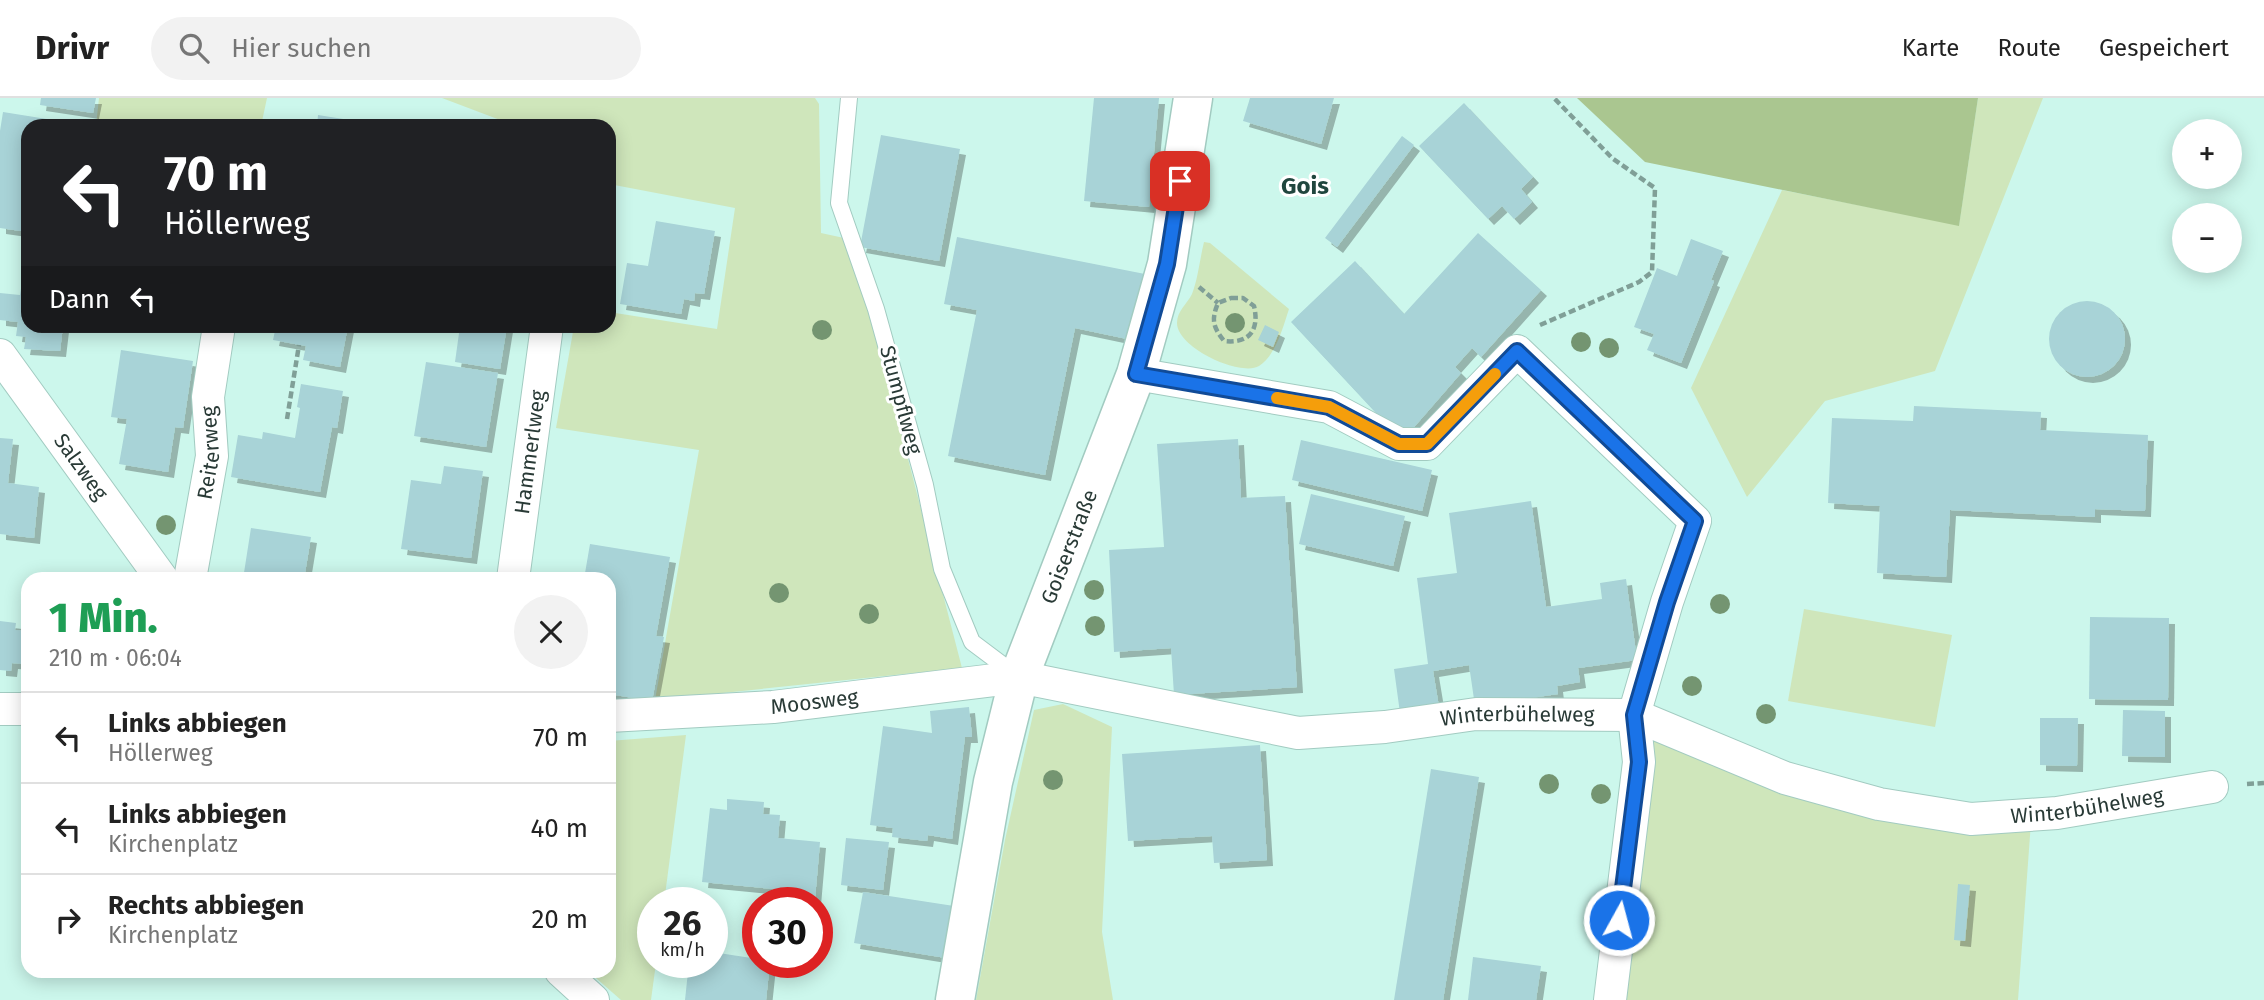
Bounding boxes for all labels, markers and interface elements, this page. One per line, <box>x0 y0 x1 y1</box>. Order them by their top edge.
search box <box>151 17 641 80</box>
text: Drivr <box>35 28 109 68</box>
icon: search <box>175 29 213 67</box>
text: Hier suchen <box>231 33 372 64</box>
text: Karte <box>1902 34 1959 62</box>
text: Route <box>1997 34 2061 62</box>
text: Gespeichert <box>2099 34 2229 62</box>
map controls <box>2172 119 2242 273</box>
button: + <box>2172 119 2242 189</box>
text: 70 m <box>164 144 268 203</box>
icon: left <box>49 147 140 238</box>
pin <box>1150 151 1210 211</box>
icon: arrive <box>1161 162 1199 200</box>
district label: Gois <box>1281 172 1329 200</box>
button: − <box>2172 203 2242 273</box>
text: Höllerweg <box>164 204 310 242</box>
icon: left <box>124 280 162 318</box>
text: Dann <box>49 284 110 315</box>
street label: Stumpflweg <box>874 343 928 457</box>
street label: Hammerlweg <box>509 388 551 516</box>
street label: Reiterweg <box>191 405 226 502</box>
street label: Salzweg <box>48 429 114 505</box>
street label: Goiserstraße <box>1035 486 1103 608</box>
text: 1 Min. <box>49 593 158 643</box>
button: close <box>514 595 588 669</box>
text: 210 m · 06:04 <box>49 644 182 672</box>
street label: Moosweg <box>769 684 860 720</box>
street label: Winterbühelweg <box>1438 701 1595 732</box>
text: Links abbiegen <box>108 708 287 739</box>
icon: left <box>49 719 87 757</box>
text: 70 m <box>533 722 588 753</box>
text: Höllerweg <box>108 739 213 767</box>
street label: Winterbühelweg <box>2010 782 2166 829</box>
text: Links abbiegen <box>108 799 287 830</box>
icon: left <box>49 810 87 848</box>
text: 40 m <box>530 813 588 844</box>
text: Kirchenplatz <box>108 830 238 858</box>
position arrow <box>1582 883 1656 957</box>
speed limit sign: 30 <box>742 887 833 978</box>
text: Rechts abbiegen <box>108 890 304 921</box>
icon: right <box>49 901 87 939</box>
text: 26 <box>664 902 701 944</box>
text: 20 m <box>531 904 588 935</box>
text: Kirchenplatz <box>108 921 238 949</box>
text: km/h <box>660 939 705 961</box>

